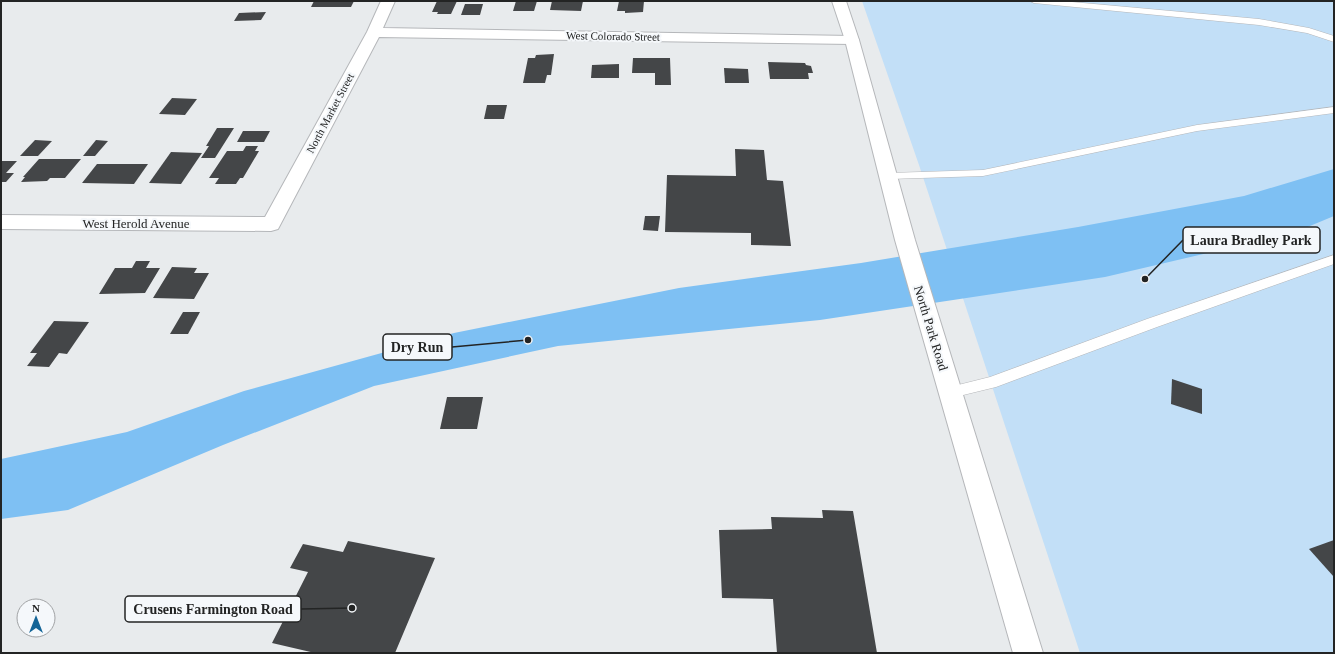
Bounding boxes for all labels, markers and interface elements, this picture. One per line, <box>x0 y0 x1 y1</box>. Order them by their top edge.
street label: West Colorado Street <box>566 29 660 43</box>
street label: North Market Street <box>304 71 356 155</box>
street label: West Herold Avenue <box>82 216 190 231</box>
callout: Laura Bradley Park <box>1183 227 1320 253</box>
text: Laura Bradley Park <box>1190 233 1312 248</box>
street label: North Park Road <box>911 284 951 373</box>
callout: Dry Run <box>383 334 452 360</box>
text: Dry Run <box>391 340 443 355</box>
callout: Crusens Farmington Road <box>125 596 301 622</box>
north arrow <box>16 598 56 638</box>
text: N <box>32 602 40 614</box>
text: Crusens Farmington Road <box>133 602 293 617</box>

